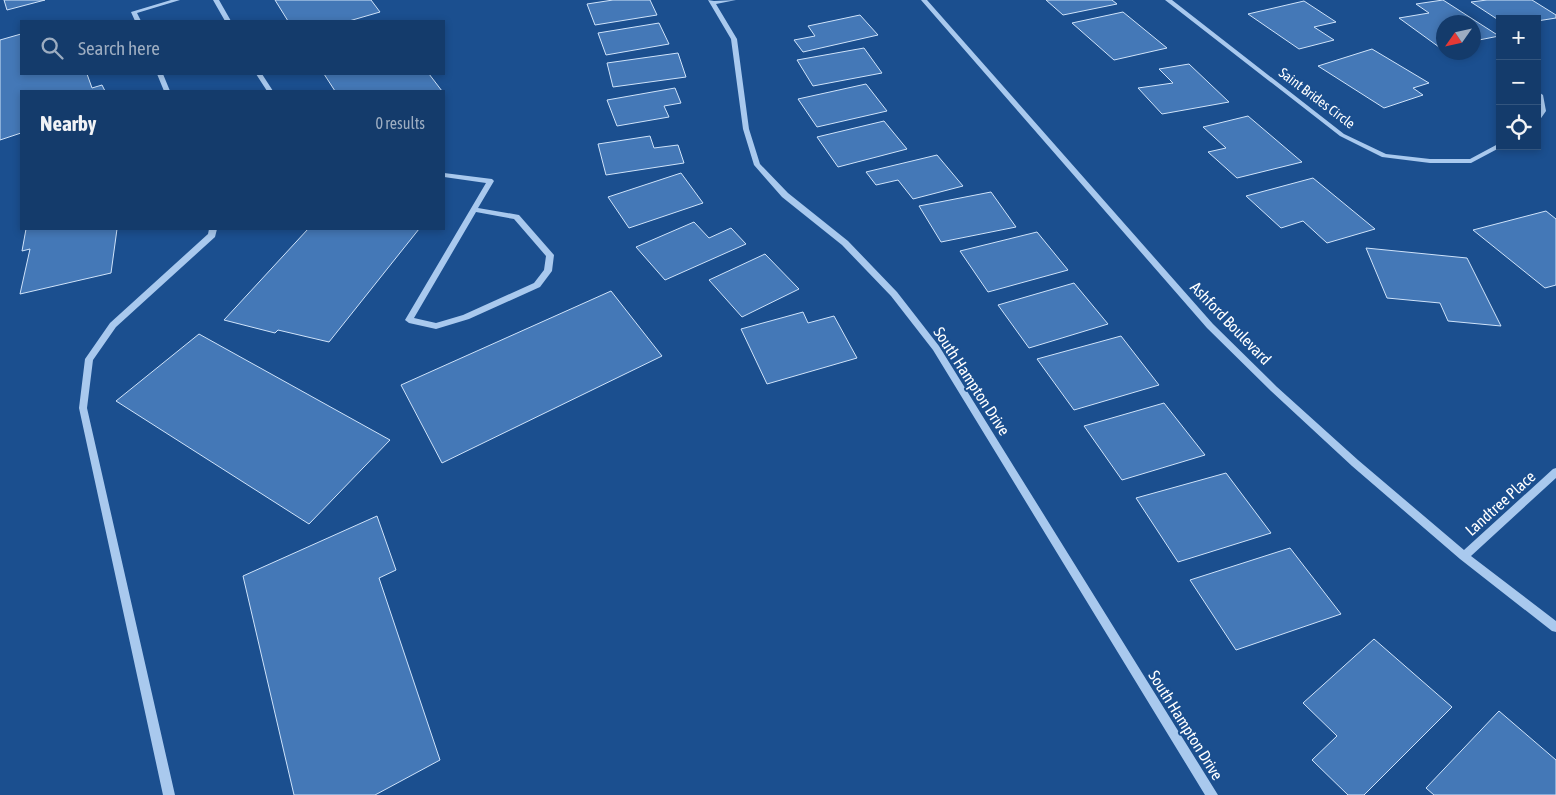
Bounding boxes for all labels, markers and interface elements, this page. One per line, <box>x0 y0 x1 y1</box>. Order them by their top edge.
north arrow <box>1436 15 1481 60</box>
map controls <box>1496 15 1541 150</box>
button: + <box>1496 15 1541 60</box>
search box <box>20 20 445 75</box>
icon: search <box>38 34 66 62</box>
text: Search here <box>78 37 160 59</box>
button: − <box>1496 60 1541 105</box>
street label: Saint Brides Circle <box>1276 64 1358 132</box>
button: locate <box>1496 105 1541 150</box>
text: Nearby <box>40 111 96 135</box>
text: 0 results <box>375 114 425 132</box>
street label: Ashford Boulevard <box>1187 278 1275 368</box>
street label: South Hampton Drive <box>929 324 1014 439</box>
street label: Landtree Place <box>1461 467 1539 539</box>
street label: South Hampton Drive <box>1144 667 1227 783</box>

